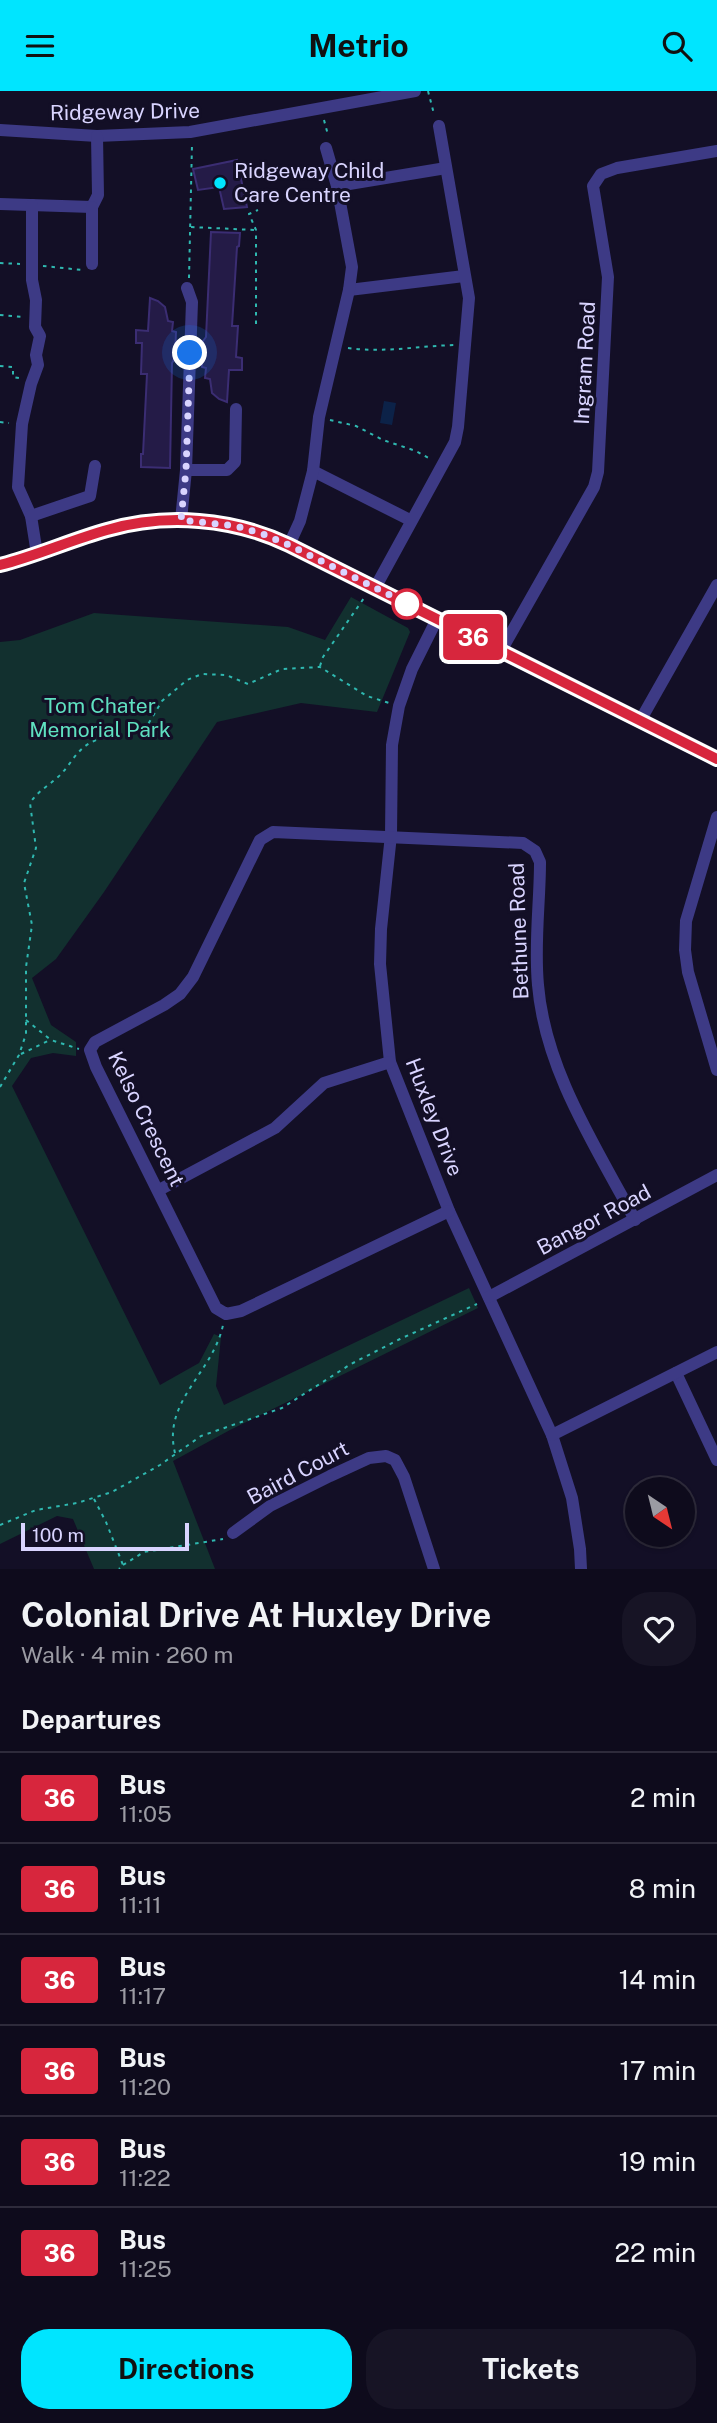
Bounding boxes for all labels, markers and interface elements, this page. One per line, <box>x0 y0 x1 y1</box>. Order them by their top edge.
icon: menu <box>21 27 59 65</box>
text: Metrio <box>308 27 409 64</box>
icon: search <box>658 27 696 65</box>
street label: Ridgeway Drive <box>50 98 200 125</box>
place label: Ridgeway Child Care Centre <box>234 158 384 207</box>
marker: Ridgeway Child Care Centre <box>212 175 228 191</box>
street label: Ingram Road <box>569 301 600 425</box>
your location <box>172 335 207 370</box>
unlabelled marker <box>392 589 422 619</box>
line badge: 36 <box>442 614 504 660</box>
text: 36 <box>457 623 489 651</box>
park label: Tom Chater Memorial Park <box>29 693 171 742</box>
street label: Bethune Road <box>504 862 533 1000</box>
street label: Kelso Crescent <box>103 1047 190 1190</box>
street label: Huxley Drive <box>401 1054 468 1179</box>
street label: Bangor Road <box>533 1179 655 1260</box>
street label: Baird Court <box>243 1435 353 1510</box>
north arrow <box>625 1477 695 1547</box>
map controls <box>625 1477 695 1547</box>
scale bar <box>21 1520 189 1552</box>
text: 100 m <box>32 1524 84 1546</box>
button: heart <box>622 1592 696 1666</box>
text: Colonial Drive At Huxley Drive <box>21 1596 491 1634</box>
text: Walk · 4 min · 260 m <box>21 1641 234 1668</box>
text: Departures <box>21 1704 161 1735</box>
text: Bus <box>119 1769 166 1800</box>
text: 2 min <box>630 1782 696 1813</box>
text: 36 <box>44 1784 75 1812</box>
text: 11:05 <box>119 1800 172 1827</box>
text: Bus <box>119 1860 166 1891</box>
text: 8 min <box>629 1873 696 1904</box>
text: 36 <box>44 1875 75 1903</box>
text: 11:11 <box>119 1891 162 1918</box>
text: Bus <box>119 1951 166 1982</box>
text: 14 min <box>619 1964 696 1995</box>
text: 36 <box>44 1966 75 1994</box>
text: 11:17 <box>119 1982 166 2009</box>
text: Bus <box>119 2042 166 2073</box>
text: 17 min <box>619 2055 696 2086</box>
text: 36 <box>44 2057 75 2085</box>
text: 11:20 <box>119 2073 171 2100</box>
text: Bus <box>119 2133 166 2164</box>
text: 19 min <box>619 2146 696 2177</box>
text: 36 <box>44 2148 75 2176</box>
text: 11:22 <box>119 2164 171 2191</box>
text: Bus <box>119 2224 166 2255</box>
text: 22 min <box>615 2237 696 2268</box>
text: 36 <box>44 2239 75 2267</box>
text: 11:25 <box>119 2255 172 2282</box>
button: Directions <box>21 2329 352 2409</box>
button: Tickets <box>366 2329 696 2409</box>

